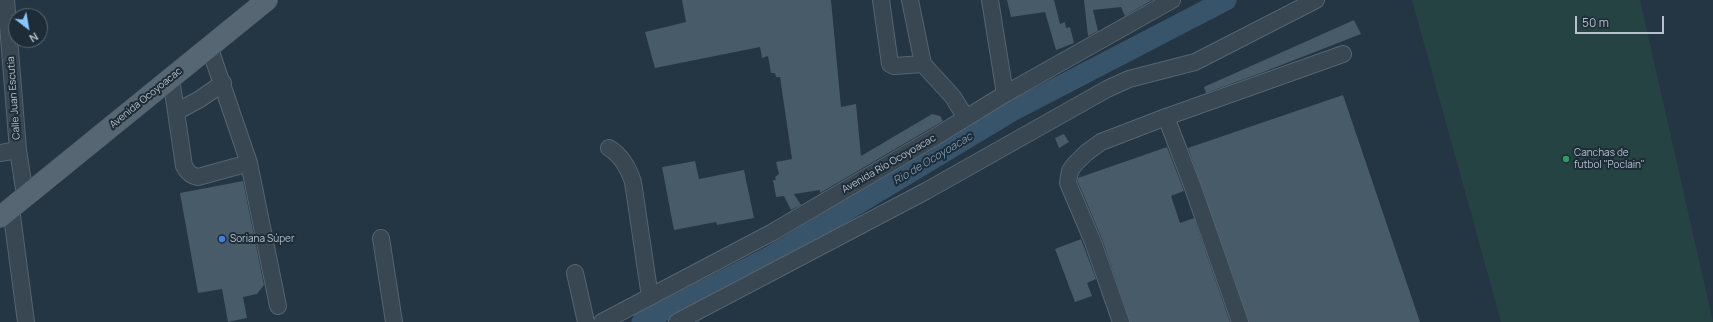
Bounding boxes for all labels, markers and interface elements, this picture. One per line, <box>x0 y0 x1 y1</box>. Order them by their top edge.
north arrow <box>8 8 48 48</box>
scale bar <box>1577 8 1666 34</box>
text: 50 m <box>1582 14 1609 31</box>
text: N <box>27 29 41 46</box>
street label: Calle Juan Escutia <box>5 56 23 140</box>
street label: Avenida Ocoyoacac <box>107 65 185 131</box>
water label: Rio de Ocoyoacac <box>891 130 975 188</box>
street label: Avenida Río Ocoyoacac <box>840 132 938 196</box>
place label: Canchas de futbol "Poclain" <box>1574 147 1645 170</box>
marker: Canchas de futbol "Poclain" <box>1561 154 1571 164</box>
place label: Soriana Súper <box>230 233 295 245</box>
marker: Soriana Súper <box>217 234 227 244</box>

